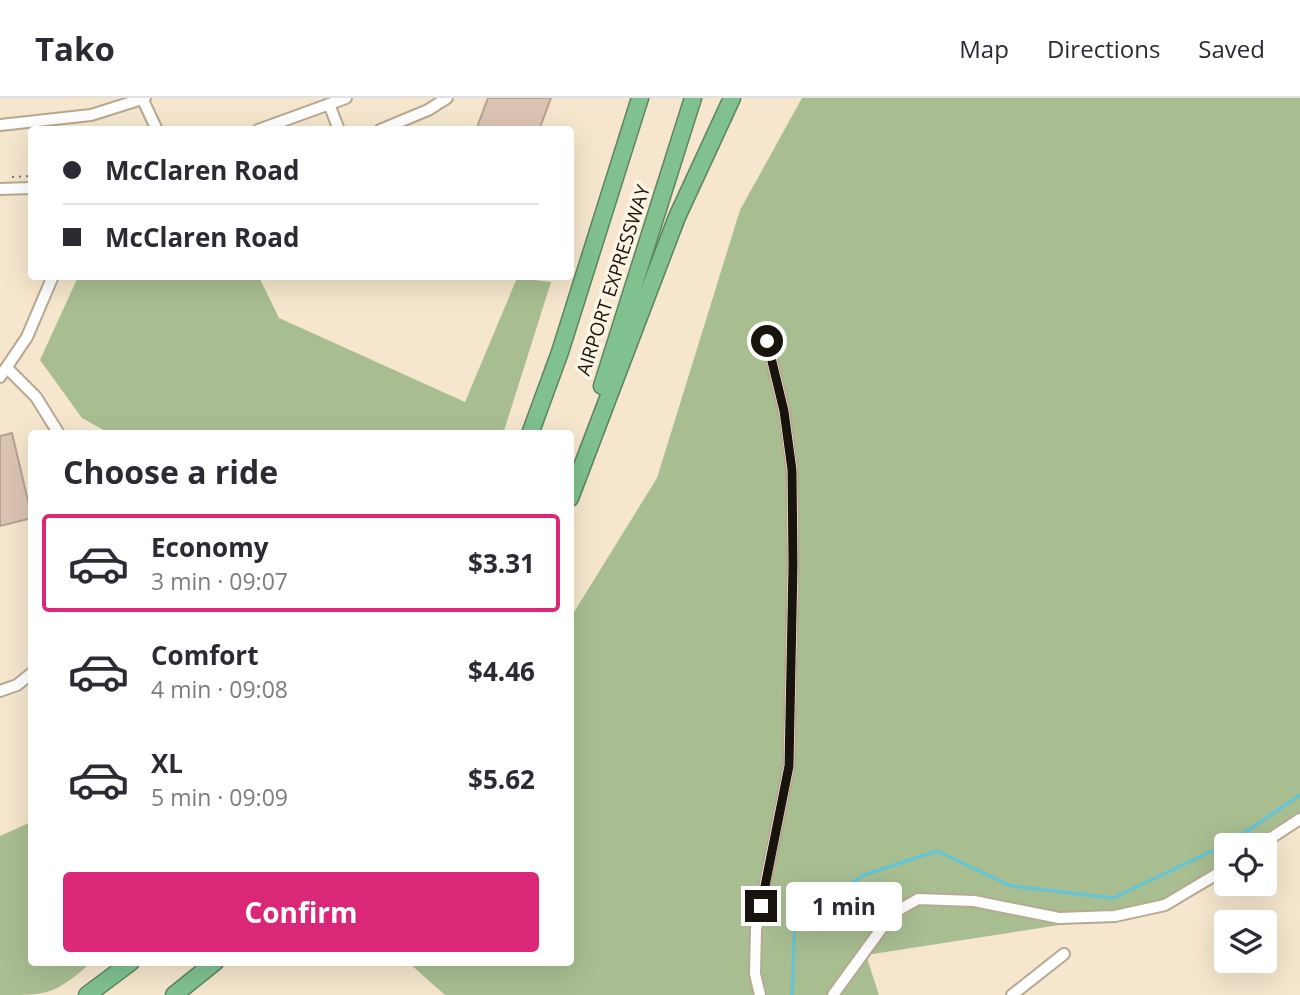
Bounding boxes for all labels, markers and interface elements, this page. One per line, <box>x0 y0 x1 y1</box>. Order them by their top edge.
text: Tako <box>35 26 115 71</box>
text: Map <box>959 32 1009 65</box>
text: Directions <box>1047 32 1160 65</box>
text: Saved <box>1198 32 1265 65</box>
text: McClaren Road <box>105 152 300 188</box>
street label: AIRPORT EXPRESSWAY <box>570 181 656 378</box>
text: McClaren Road <box>105 219 300 255</box>
route start <box>751 325 783 357</box>
text: Choose a ride <box>63 450 278 493</box>
text: Economy <box>151 529 269 565</box>
icon: car <box>67 532 130 595</box>
text: $3.31 <box>468 545 535 581</box>
text: 3 min · 09:07 <box>151 565 288 597</box>
text: Comfort <box>151 637 258 673</box>
icon: car <box>67 640 130 703</box>
text: $4.46 <box>468 653 535 689</box>
text: 4 min · 09:08 <box>151 673 288 705</box>
text: XL <box>151 745 183 781</box>
icon: car <box>67 748 130 811</box>
text: $5.62 <box>468 761 535 797</box>
text: 5 min · 09:09 <box>151 781 288 813</box>
map controls <box>1214 833 1277 973</box>
button: locate <box>1214 833 1277 896</box>
button: Confirm <box>63 872 539 952</box>
callout: 1 min <box>786 882 901 930</box>
route end <box>745 890 777 922</box>
text: 1 min <box>812 890 876 922</box>
button: layers <box>1214 910 1277 973</box>

